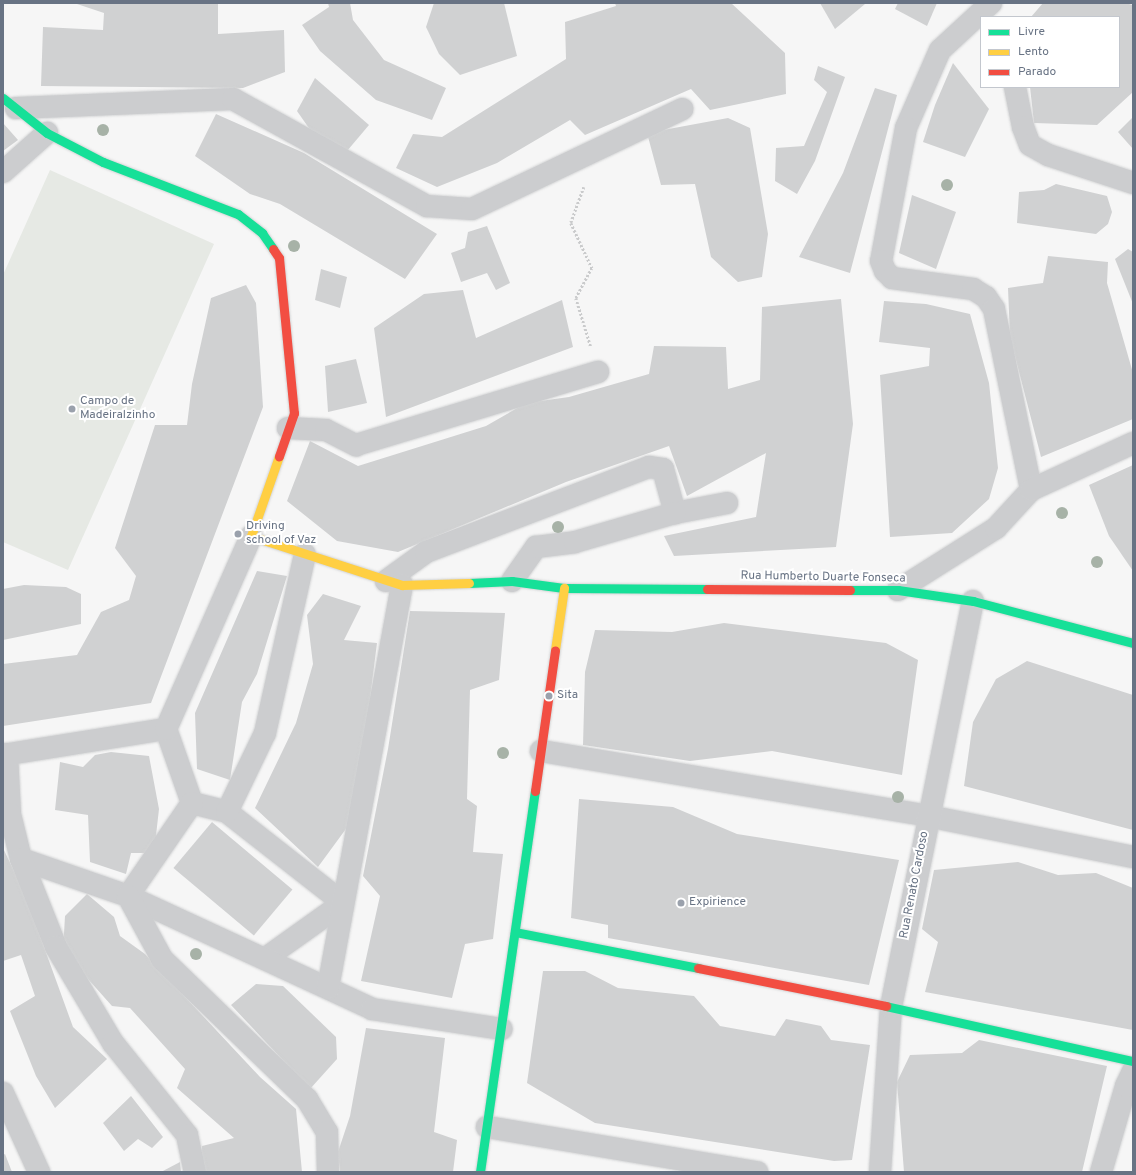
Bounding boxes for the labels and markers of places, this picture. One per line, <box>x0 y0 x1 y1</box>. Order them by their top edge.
place label: Campo de Madeiralzinho <box>80 395 155 423</box>
marker: Campo de Madeiralzinho <box>67 404 77 414</box>
place label: Driving school of Vaz <box>246 520 317 548</box>
marker: Driving school of Vaz <box>233 529 243 539</box>
place label: Sita <box>557 689 578 703</box>
marker: Sita <box>544 691 554 701</box>
place label: Expirience <box>689 896 746 910</box>
marker: Expirience <box>676 898 686 908</box>

